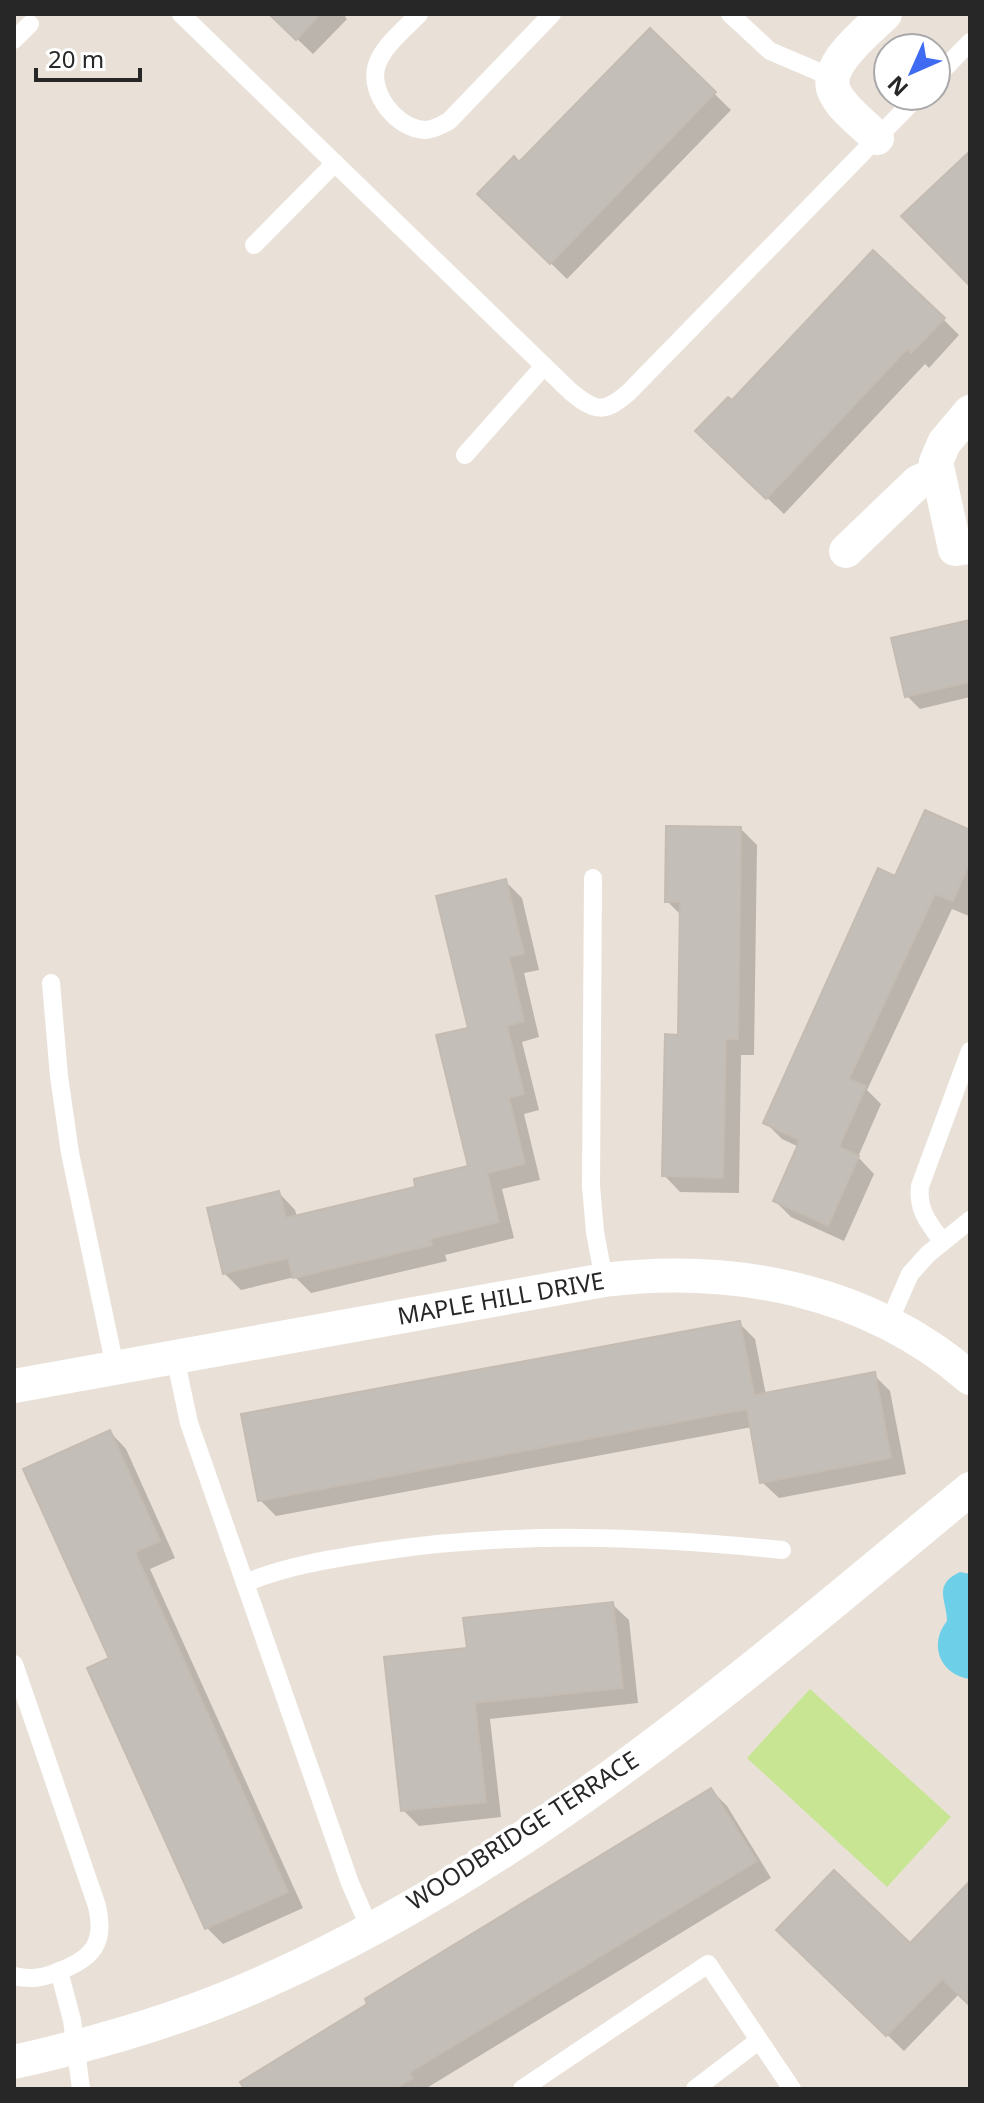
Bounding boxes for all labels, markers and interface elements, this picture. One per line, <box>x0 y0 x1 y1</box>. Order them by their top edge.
scale bar <box>36 32 140 82</box>
north arrow <box>872 32 952 112</box>
text: 20 m <box>48 42 104 75</box>
text: N <box>880 70 914 104</box>
street label: MAPLE HILL DRIVE <box>395 1263 607 1332</box>
street label: WOODBRIDGE TERRACE <box>400 1742 644 1917</box>

